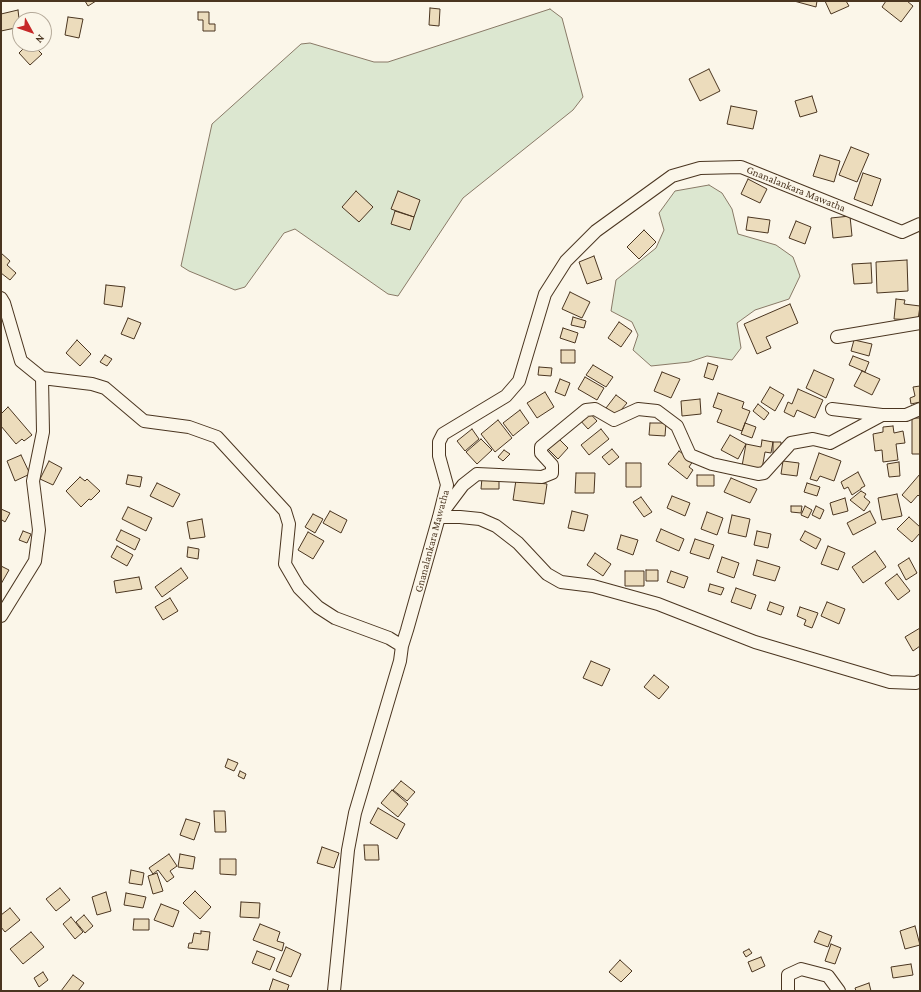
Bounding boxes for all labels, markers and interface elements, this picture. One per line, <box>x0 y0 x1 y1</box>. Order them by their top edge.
north arrow <box>12 12 52 52</box>
text: N <box>33 32 47 46</box>
street label: Gnanalankara Mawatha <box>744 163 848 215</box>
street label: Gnanalankara Mawatha <box>412 488 452 594</box>

